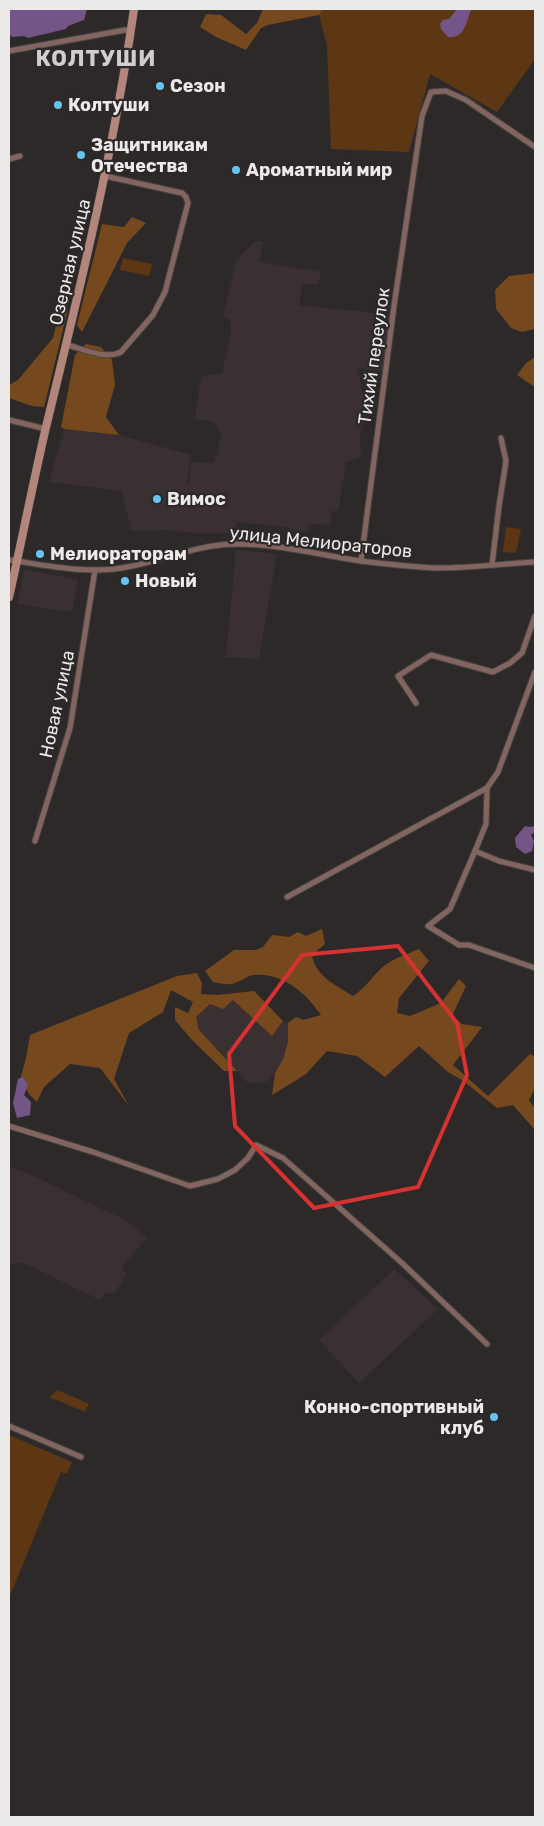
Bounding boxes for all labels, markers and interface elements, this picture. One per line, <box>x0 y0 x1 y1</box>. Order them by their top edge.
district label: КОЛТУШИ <box>36 45 156 72</box>
place label: Сезон <box>170 75 226 97</box>
marker: Сезон <box>154 80 166 92</box>
place label: Колтуши <box>68 94 149 116</box>
marker: Колтуши <box>52 99 64 111</box>
place label: Защитникам Отечества <box>91 134 208 177</box>
marker: Защитникам Отечества <box>75 149 87 161</box>
place label: Ароматный мир <box>246 159 392 181</box>
marker: Ароматный мир <box>230 164 242 176</box>
street label: Озерная улица <box>45 197 95 327</box>
street label: Тихий переулок <box>353 286 395 426</box>
place label: Вимос <box>167 488 226 510</box>
marker: Вимос <box>151 493 163 505</box>
street label: улица Мелиораторов <box>229 521 413 563</box>
place label: Мелиораторам <box>50 543 187 565</box>
marker: Мелиораторам <box>34 548 46 560</box>
place label: Новый <box>135 570 197 592</box>
marker: Новый <box>119 575 131 587</box>
street label: Новая улица <box>35 648 79 760</box>
place label: Конно-спортивный клуб <box>304 1396 484 1439</box>
marker: Конно-спортивный клуб <box>488 1411 500 1423</box>

